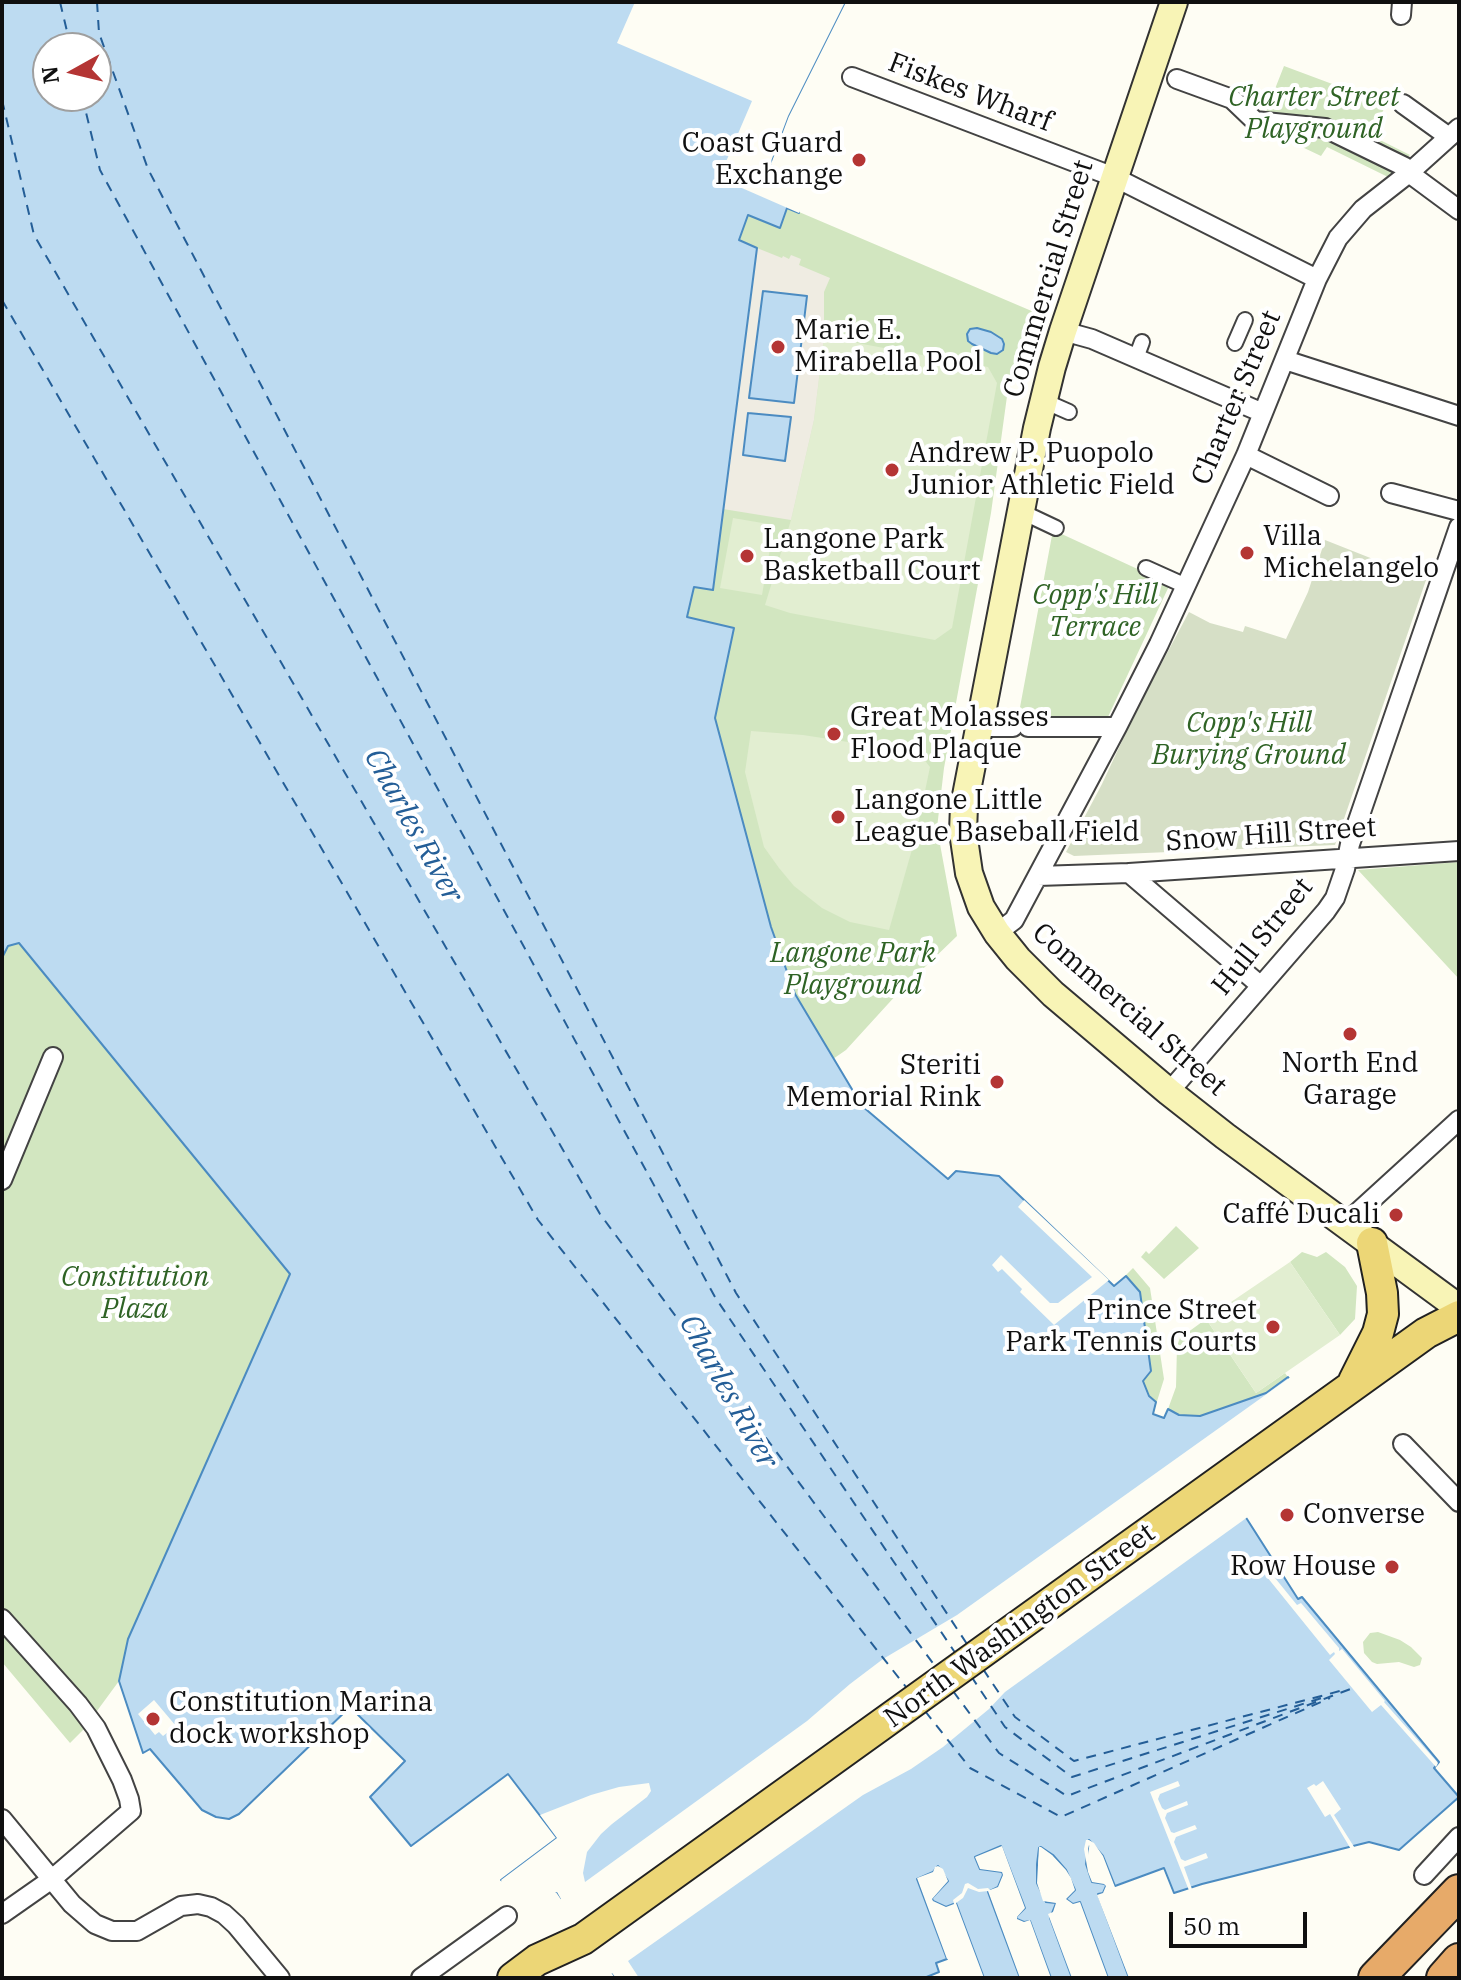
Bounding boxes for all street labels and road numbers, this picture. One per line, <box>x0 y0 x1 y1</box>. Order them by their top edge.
street label: Fiskes Wharf <box>883 46 1057 140</box>
street label: Commercial Street <box>997 156 1101 402</box>
street label: Charter Street <box>1185 306 1289 490</box>
street label: Snow Hill Street <box>1165 811 1377 859</box>
street label: Hull Street <box>1205 872 1321 1002</box>
street label: Commercial Street <box>1025 916 1233 1104</box>
street label: North Washington Street <box>878 1516 1162 1736</box>

